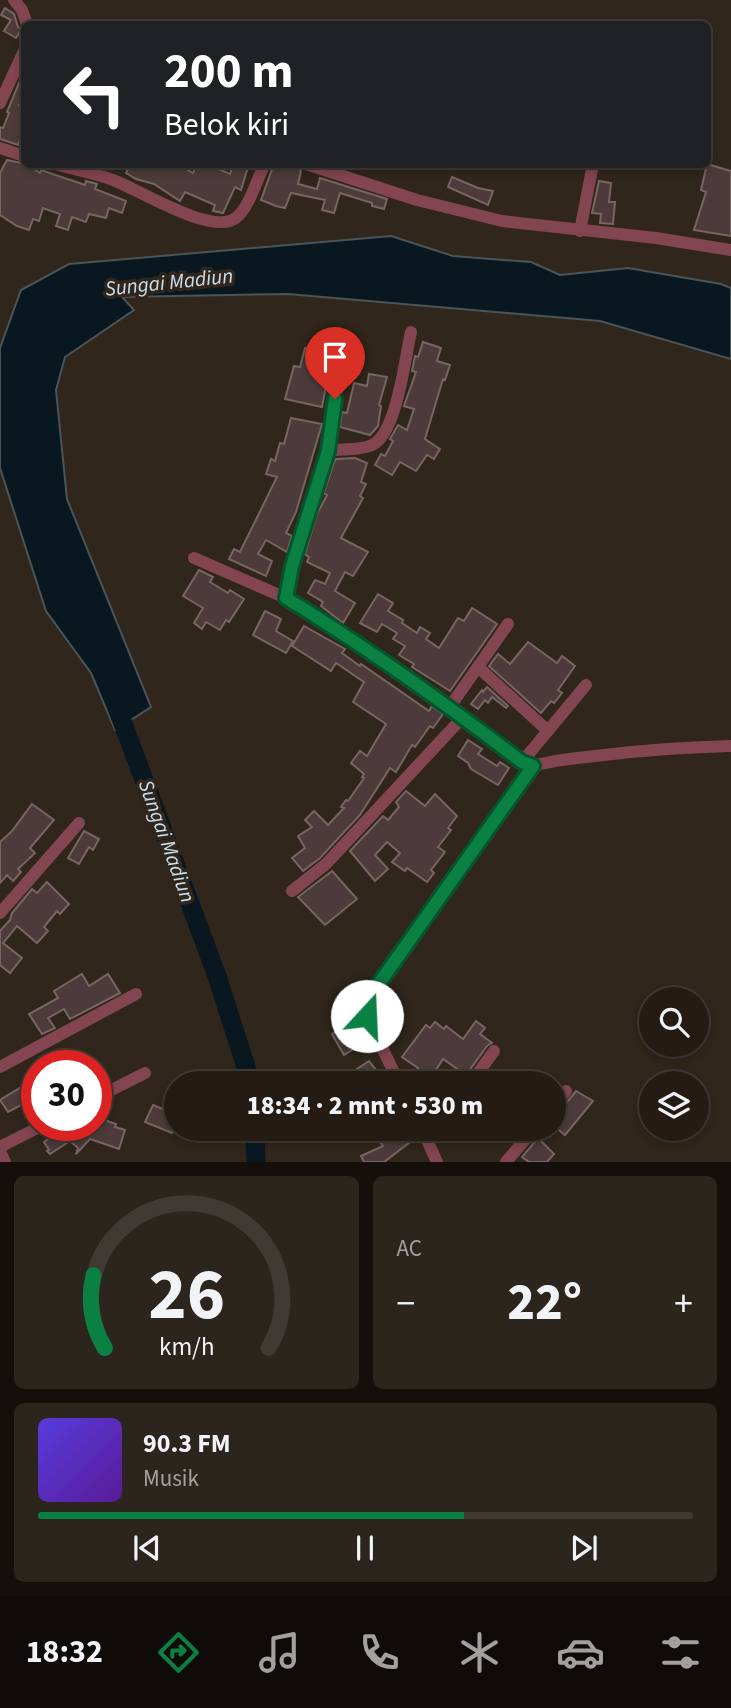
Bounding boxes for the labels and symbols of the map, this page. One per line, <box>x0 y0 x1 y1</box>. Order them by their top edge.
water label: Sungai Madiun <box>104 260 234 304</box>
pin <box>305 327 365 399</box>
water label: Sungai Madiun <box>131 776 203 906</box>
position arrow <box>330 979 404 1053</box>
speed limit sign: 30 <box>21 1050 112 1141</box>

